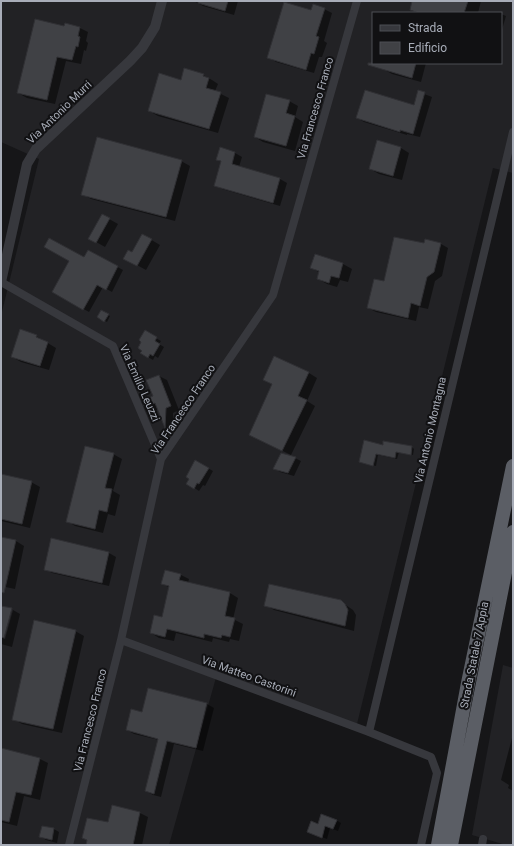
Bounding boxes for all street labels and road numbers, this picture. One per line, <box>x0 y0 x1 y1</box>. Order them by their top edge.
street label: Via Francesco Franco <box>295 56 336 161</box>
street label: Via Antonio Murri <box>24 78 94 147</box>
street label: Via Emilio Leuzzi <box>117 343 162 424</box>
street label: Via Francesco Franco <box>149 362 218 457</box>
street label: Via Antonio Montagna <box>412 376 449 485</box>
street label: Strada Statale 7 Appia <box>458 601 491 710</box>
street label: Via Matteo Castorini <box>200 653 298 700</box>
street label: Via Francesco Franco <box>71 667 110 773</box>

